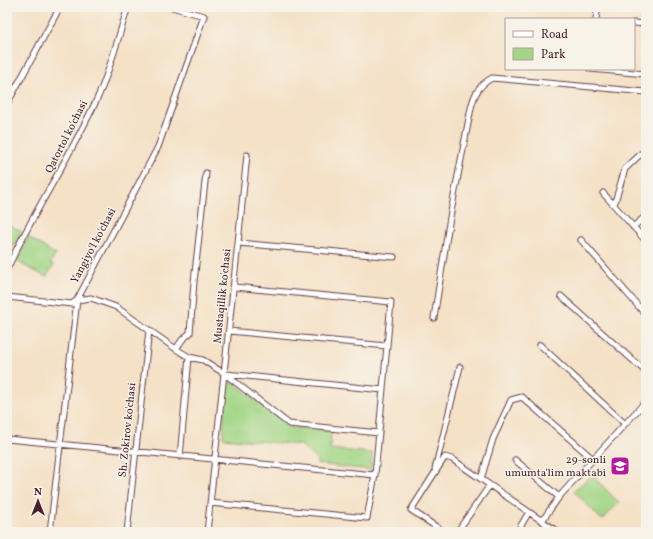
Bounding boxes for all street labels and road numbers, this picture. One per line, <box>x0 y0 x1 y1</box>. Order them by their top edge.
street label: Qatortol ko'chasi <box>42 98 92 176</box>
street label: Yangiyo'l ko'chasi <box>68 206 120 286</box>
street label: Mustaqillik ko'chasi <box>211 248 235 344</box>
street label: Sh. Zokirov ko'chasi <box>116 382 140 478</box>

